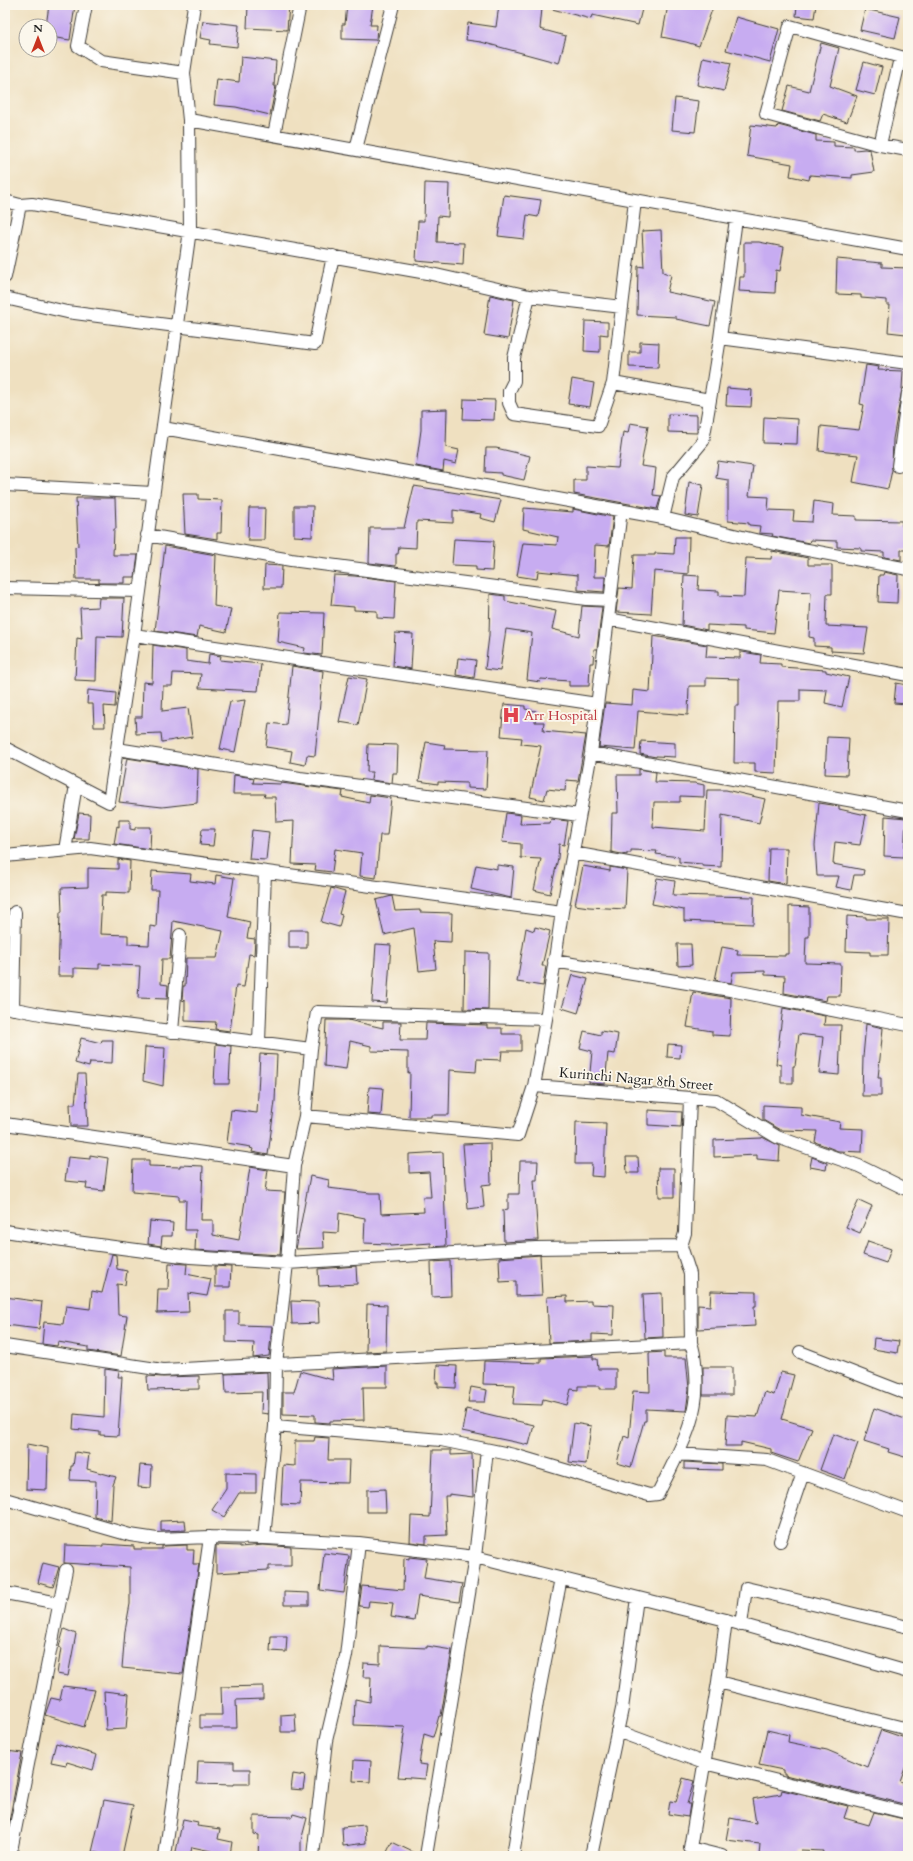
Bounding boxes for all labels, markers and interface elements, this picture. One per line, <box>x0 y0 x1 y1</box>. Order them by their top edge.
north arrow <box>18 18 58 58</box>
text: N <box>33 21 43 36</box>
hospital icon: Arr Hospital <box>501 705 521 725</box>
place label: Arr Hospital <box>524 706 598 725</box>
street label: Kurinchi Nagar 8th Street <box>558 1063 714 1095</box>

